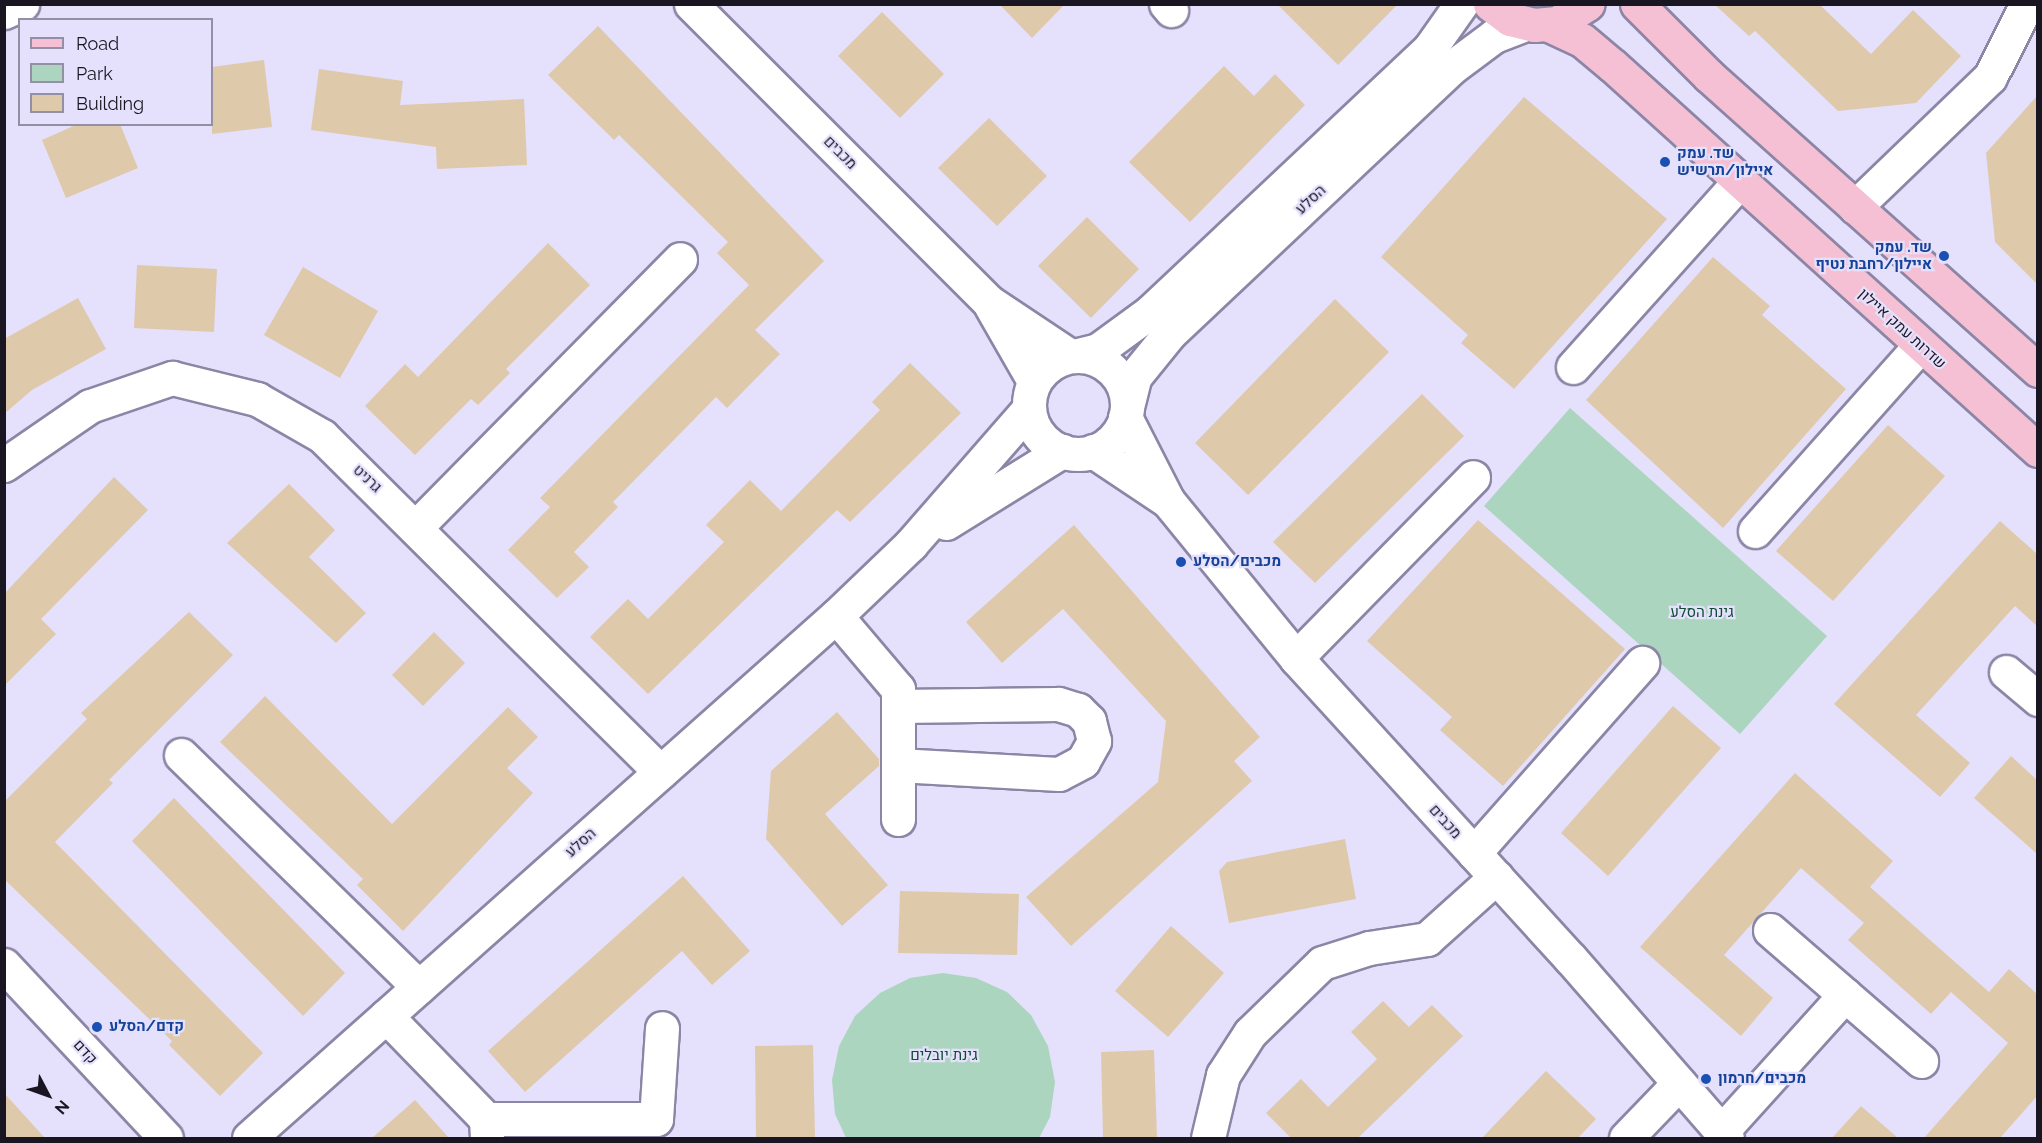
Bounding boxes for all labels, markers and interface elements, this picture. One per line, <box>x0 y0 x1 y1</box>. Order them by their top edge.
legend <box>18 18 213 126</box>
text: Road <box>76 33 119 54</box>
text: Park <box>76 63 113 84</box>
text: Building <box>76 93 144 114</box>
street label: מכבים <box>820 133 860 173</box>
place label: שד. עמק איילון/תרשיש <box>1677 144 1773 179</box>
marker: שד. עמק איילון/תרשיש <box>1658 155 1672 169</box>
street label: הסלע <box>1292 182 1330 218</box>
place label: שד. עמק איילון/רחבת נטיף <box>1815 238 1932 273</box>
marker: שד. עמק איילון/רחבת נטיף <box>1937 249 1951 263</box>
street label: שדרות עמק איילון <box>1855 285 1949 373</box>
street label: גרניט <box>349 461 385 497</box>
place label: מכבים/הסלע <box>1193 553 1281 571</box>
marker: מכבים/הסלע <box>1174 555 1188 569</box>
park label: גינת הסלע <box>1670 604 1734 622</box>
street label: מכבים <box>1425 801 1465 843</box>
street label: הסלע <box>562 825 600 861</box>
place label: קדם/הסלע <box>109 1018 184 1036</box>
marker: קדם/הסלע <box>90 1020 104 1034</box>
street label: קדם <box>69 1036 101 1068</box>
park label: גינת יובלים <box>910 1047 978 1065</box>
north arrow <box>18 1065 78 1125</box>
place label: מכבים/חרמון <box>1718 1070 1806 1088</box>
marker: מכבים/חרמון <box>1699 1072 1713 1086</box>
text: N <box>51 1096 73 1118</box>

